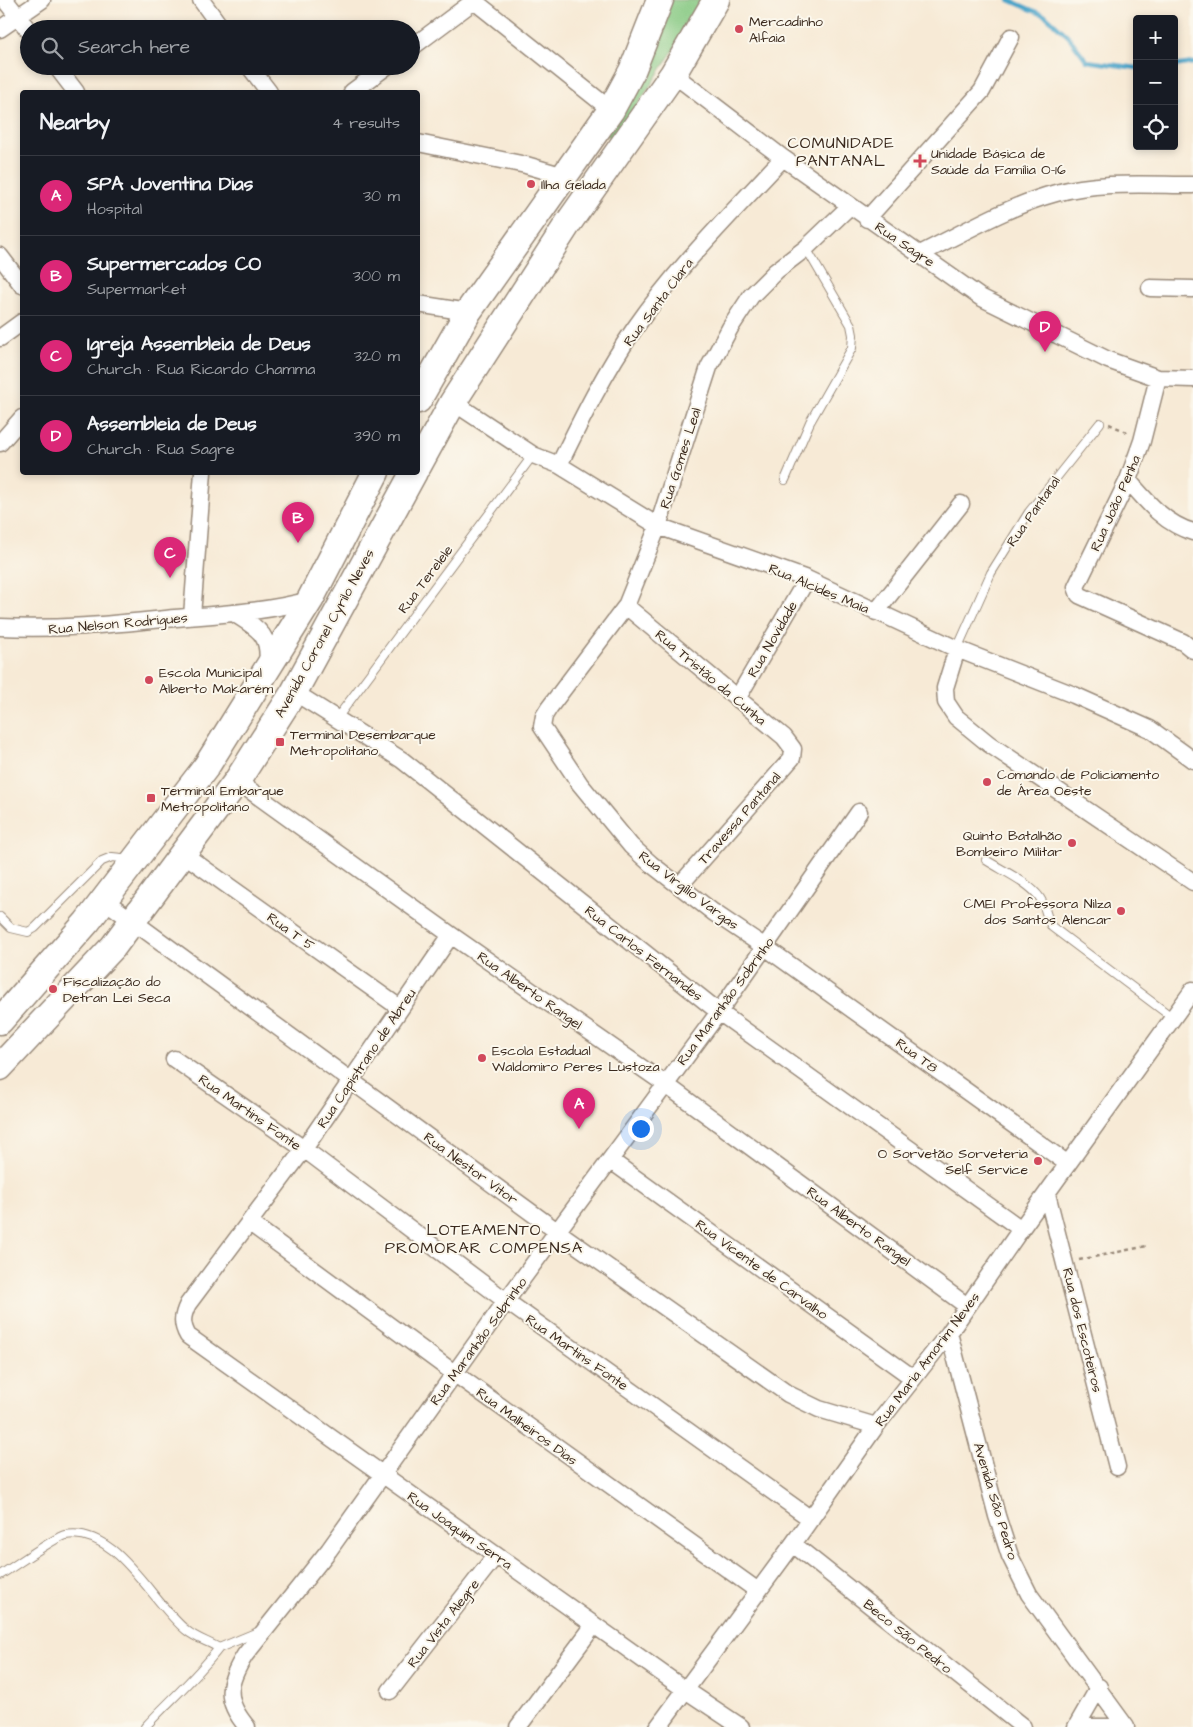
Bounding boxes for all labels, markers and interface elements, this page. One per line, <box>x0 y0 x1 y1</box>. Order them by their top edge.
place label: Mercadinho Alfaia <box>749 12 823 48</box>
map controls <box>1133 15 1178 150</box>
button: + <box>1133 15 1178 60</box>
search box <box>20 20 420 75</box>
marker: Mercadinho Alfaia <box>733 23 745 35</box>
icon: search <box>38 34 66 62</box>
text: Search here <box>78 34 190 61</box>
button: − <box>1133 60 1178 105</box>
button: locate <box>1133 105 1178 150</box>
text: Nearby <box>40 108 110 137</box>
text: 4 results <box>332 112 400 134</box>
district label: COMUNIDADE PANTANAL <box>787 132 895 172</box>
place label: Unidade Básica de Saúde da Família O-16 <box>931 144 1066 180</box>
marker: Unidade Básica de Saúde da Família O-16 <box>913 154 927 168</box>
text: SPA Joventina Dias <box>87 171 253 198</box>
place label: Ilha Gelada <box>541 175 606 195</box>
marker: Ilha Gelada <box>525 178 537 190</box>
text: A <box>51 185 61 207</box>
text: 30 m <box>363 185 400 207</box>
text: Hospital <box>87 198 142 220</box>
street label: Rua Sagre <box>870 217 939 272</box>
text: Supermercados CO <box>87 251 261 278</box>
street label: Rua Santa Clara <box>619 254 699 351</box>
text: B <box>50 265 62 287</box>
text: 300 m <box>353 265 400 287</box>
text: Supermarket <box>87 278 186 300</box>
pin: D <box>1029 311 1061 352</box>
text: Igreja Assembleia de Deus <box>87 331 311 358</box>
text: C <box>50 345 62 367</box>
text: 320 m <box>354 345 400 367</box>
text: Church · Rua Ricardo Chamma <box>87 358 315 380</box>
street label: Rua Gomes Leal <box>655 405 707 511</box>
text: Assembleia de Deus <box>87 411 257 438</box>
text: D <box>51 425 61 447</box>
text: 390 m <box>354 425 400 447</box>
text: Church · Rua Sagre <box>87 438 235 460</box>
street label: Rua João Penha <box>1086 452 1146 555</box>
street label: Rua Pantanal <box>1002 472 1066 551</box>
pin: B <box>282 502 314 543</box>
pin: C <box>154 537 186 578</box>
street label: Rua Terelele <box>393 541 458 618</box>
street label: Avenida Coronel Cyrilo Neves <box>270 546 380 721</box>
street label: Rua Alcides Maia <box>765 559 872 619</box>
street label: Rua Novidade <box>743 597 803 681</box>
street label: Rua Nelson Rodrigues <box>48 608 189 640</box>
street label: Rua Tristão da Cunha <box>650 625 770 730</box>
place label: Escola Municipal Alberto Makarém <box>159 663 273 699</box>
marker: Escola Municipal Alberto Makarém <box>143 674 155 686</box>
place label: Terminal Desembarque Metropolitano <box>290 725 436 761</box>
marker: Terminal Desembarque Metropolitano <box>274 736 286 748</box>
place label: Comando de Policiamento de Área Oeste <box>997 765 1159 801</box>
street label: Travessa Pantanal <box>694 768 786 870</box>
marker: Comando de Policiamento de Área Oeste <box>981 776 993 788</box>
place label: Terminal Embarque Metropolitano <box>161 781 284 817</box>
marker: Terminal Embarque Metropolitano <box>145 792 157 804</box>
place label: Quinto Batalhão Bombeiro Militar <box>956 826 1062 862</box>
marker: Quinto Batalhão Bombeiro Militar <box>1066 837 1078 849</box>
street label: Rua Virgílio Vargas <box>634 847 743 935</box>
place label: CMEI Professora Nilza dos Santos Alencar <box>964 894 1111 930</box>
street label: Rua Carlos Fernandes <box>580 901 707 1006</box>
marker: CMEI Professora Nilza dos Santos Alencar <box>1115 905 1127 917</box>
street label: Rua T 5 <box>263 908 318 956</box>
street label: Rua Maranhão Sobrinho <box>672 933 779 1070</box>
street label: Rua Alberto Rangel <box>473 947 586 1035</box>
place label: Fiscalização do Detran Lei Seca <box>63 972 170 1008</box>
marker: Fiscalização do Detran Lei Seca <box>47 983 59 995</box>
street label: Rua Capistrano de Abreu <box>313 985 421 1132</box>
street label: Rua T8 <box>891 1034 942 1078</box>
place label: Escola Estadual Waldomiro Peres Lustoza <box>492 1041 660 1077</box>
marker: Escola Estadual Waldomiro Peres Lustoza <box>476 1052 488 1064</box>
street label: Rua Martins Fonte <box>194 1070 305 1156</box>
pin: A <box>563 1088 595 1129</box>
your location <box>628 1116 654 1142</box>
street label: Rua Nestor Vitor <box>419 1128 522 1210</box>
place label: O Sorvetão Sorveteria Self Service <box>878 1144 1028 1180</box>
marker: O Sorvetão Sorveteria Self Service <box>1032 1155 1044 1167</box>
street label: Rua Alberto Rangel <box>802 1182 915 1271</box>
street label: Rua Vicente de Carvalho <box>691 1215 832 1325</box>
district label: LOTEAMENTO PROMORAR COMPENSA <box>385 1219 583 1259</box>
street label: Rua dos Escoteiros <box>1057 1266 1107 1395</box>
street label: Rua Maranhão Sobrinho <box>425 1273 532 1410</box>
street label: Rua Maria Amorim Neves <box>871 1288 985 1431</box>
street label: Rua Martins Fonte <box>521 1310 632 1396</box>
street label: Rua Malheiros Dias <box>472 1383 581 1470</box>
street label: Avenida São Pedro <box>968 1440 1022 1563</box>
street label: Rua Joaquim Serra <box>403 1487 516 1575</box>
street label: Rua Vista Alegre <box>403 1575 485 1672</box>
street label: Beco São Pedro <box>859 1595 956 1679</box>

